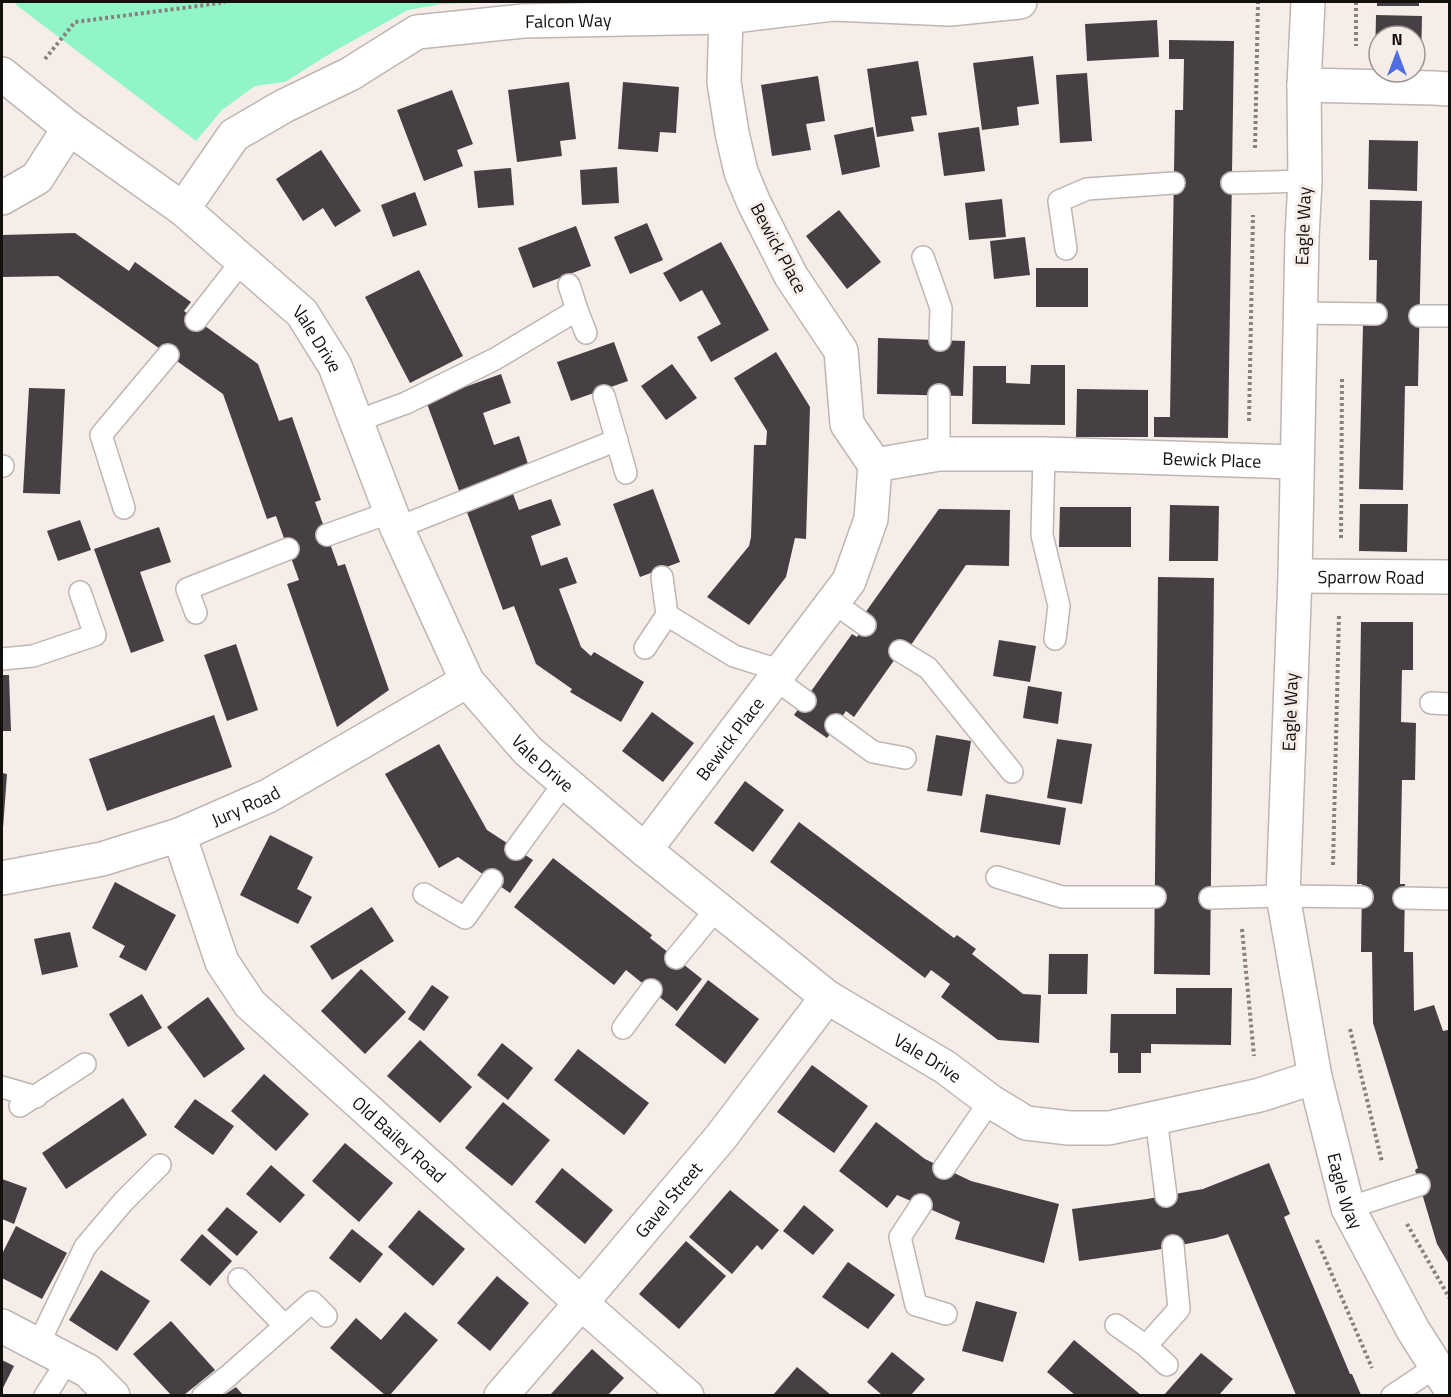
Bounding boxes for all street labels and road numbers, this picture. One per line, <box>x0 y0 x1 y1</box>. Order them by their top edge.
street label: Falcon Way <box>525 6 612 34</box>
street label: Eagle Way <box>1288 186 1318 266</box>
street label: Bewick Place <box>744 198 814 298</box>
street label: Vale Drive <box>287 298 350 376</box>
street label: Bewick Place <box>1162 444 1262 474</box>
street label: Sparrow Road <box>1318 563 1424 590</box>
street label: Eagle Way <box>1275 672 1305 752</box>
street label: Bewick Place <box>689 691 770 786</box>
street label: Vale Drive <box>505 728 580 798</box>
street label: Jury Road <box>207 778 285 833</box>
street label: Vale Drive <box>889 1026 968 1089</box>
street label: Old Bailey Road <box>346 1089 452 1189</box>
street label: Eagle Way <box>1321 1150 1370 1234</box>
street label: Gavel Street <box>628 1155 709 1244</box>

